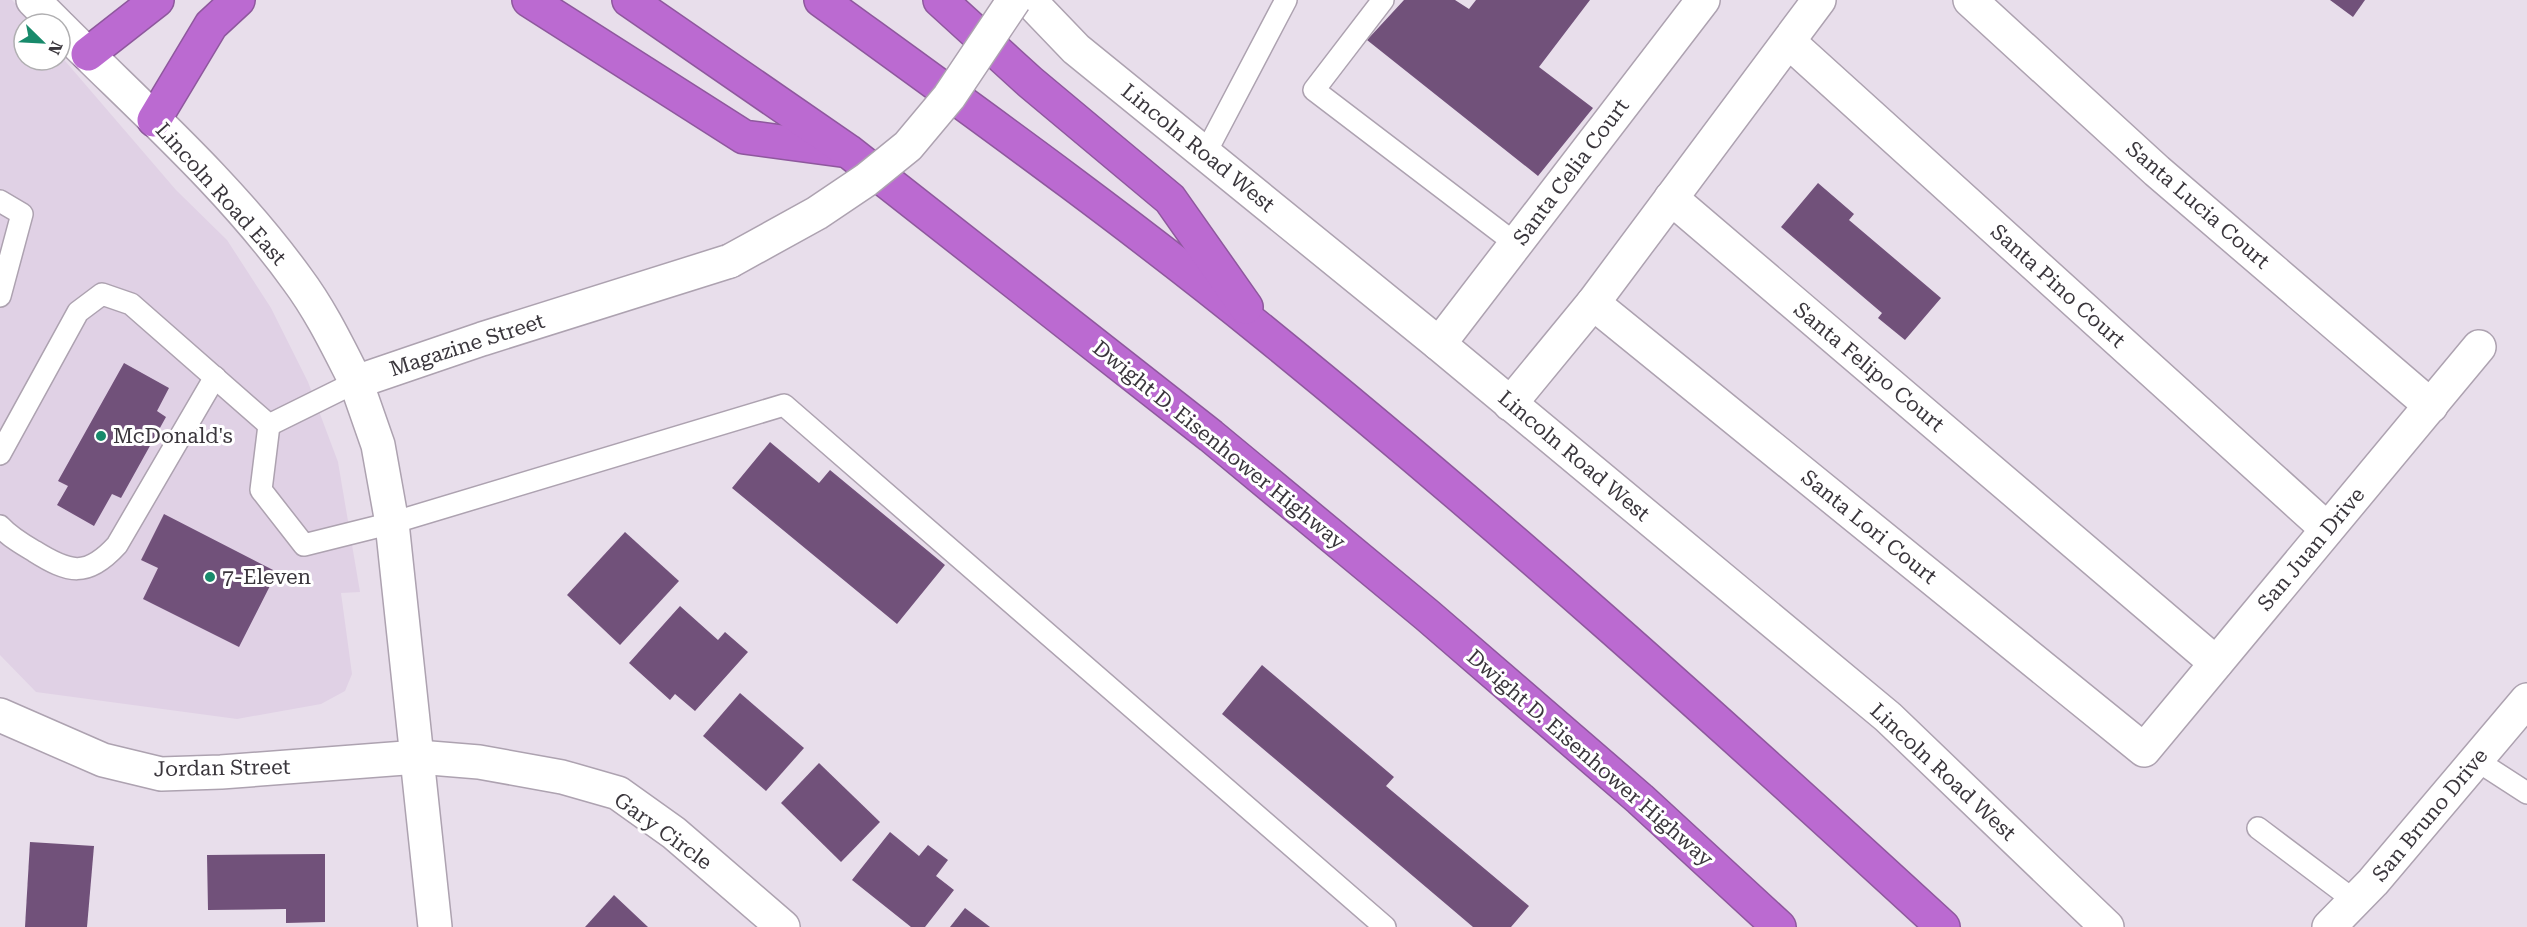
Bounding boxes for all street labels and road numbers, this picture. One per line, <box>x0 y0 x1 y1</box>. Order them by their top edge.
street label: Lincoln Road West <box>1117 79 1279 217</box>
street label: Santa Celia Court <box>1508 94 1634 250</box>
street label: Lincoln Road East <box>151 118 291 270</box>
street label: Santa Lucia Court <box>2122 136 2275 274</box>
street label: Santa Pino Court <box>1986 219 2130 353</box>
street label: Santa Felipo Court <box>1789 297 1949 437</box>
street label: Magazine Street <box>387 309 548 381</box>
street label: Dwight D. Eisenhower Highway <box>1088 336 1350 555</box>
street label: Lincoln Road West <box>1494 386 1655 526</box>
street label: Santa Lori Court <box>1797 465 1942 589</box>
street label: San Juan Drive <box>2253 483 2369 615</box>
street label: Dwight D. Eisenhower Highway <box>1462 645 1718 872</box>
street label: Lincoln Road West <box>1865 698 2021 846</box>
street label: San Bruno Drive <box>2368 744 2492 886</box>
street label: Jordan Street <box>153 755 291 781</box>
street label: Gary Circle <box>609 788 717 874</box>

